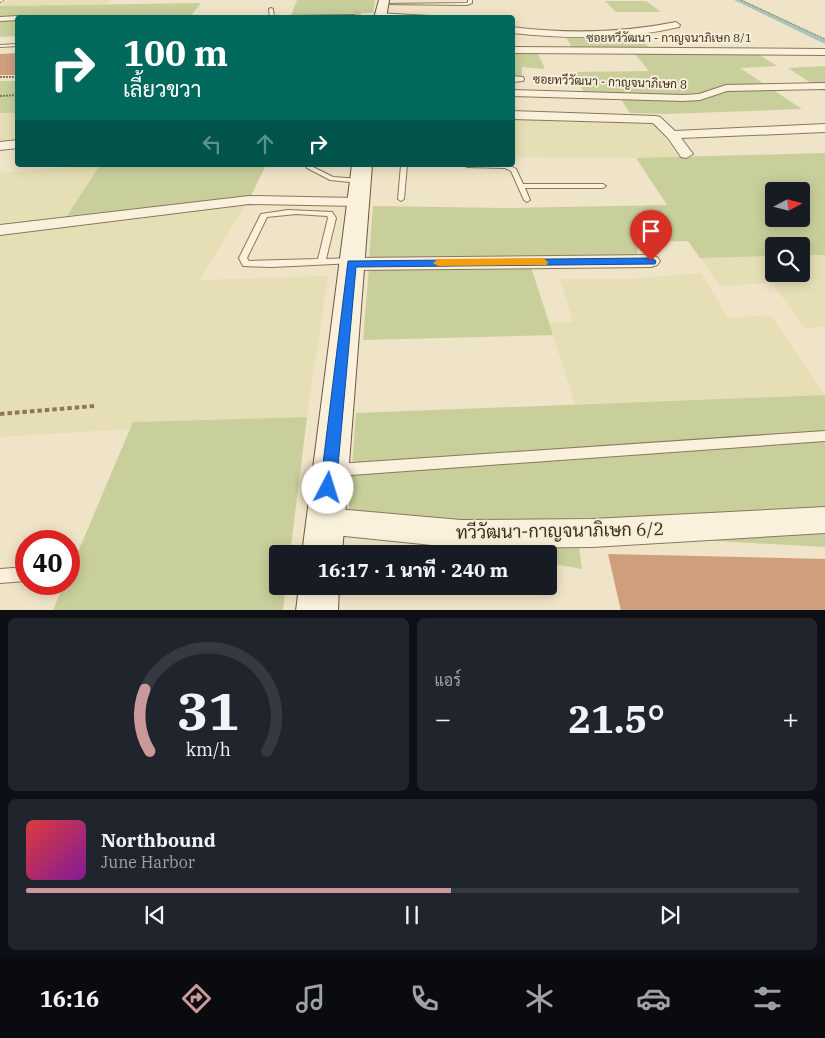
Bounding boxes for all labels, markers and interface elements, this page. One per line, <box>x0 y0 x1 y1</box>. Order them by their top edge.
text: 100 m <box>123 30 228 76</box>
street label: ซอยทวีวัฒนา - กาญจนาภิเษก 8/1 <box>586 30 752 45</box>
icon: right <box>40 35 105 100</box>
street label: ซอยทวีวัฒนา - กาญจนาภิเษก 8 <box>533 71 687 92</box>
text: เลี้ยวขวา <box>123 74 201 103</box>
icon: left <box>198 130 226 158</box>
icon: ahead <box>251 130 279 158</box>
icon: right <box>304 130 332 158</box>
north arrow <box>765 182 810 228</box>
map controls <box>765 182 810 282</box>
pin <box>630 210 672 261</box>
icon: arrive <box>637 217 665 245</box>
button: search <box>765 237 810 282</box>
position arrow <box>301 461 353 513</box>
street label: ทวีวัฒนา-กาญจนาภิเษก 6/2 <box>456 516 664 544</box>
speed limit sign: 40 <box>15 530 80 595</box>
text: 16:17 · 1 นาที · 240 m <box>318 558 508 582</box>
text: แอร์ <box>435 670 461 690</box>
text: 31 <box>177 677 239 744</box>
text: 21.5° <box>568 694 665 743</box>
text: − <box>435 700 451 737</box>
text: + <box>782 700 799 737</box>
text: km/h <box>186 738 231 761</box>
text: Northbound <box>101 828 216 852</box>
text: June Harbor <box>101 852 195 872</box>
icon: previous <box>141 901 169 929</box>
icon: pause <box>398 901 426 929</box>
icon: next <box>656 901 684 929</box>
icon: directions <box>179 981 214 1016</box>
icon: music <box>293 981 328 1016</box>
icon: phone <box>407 981 442 1016</box>
icon: climate <box>522 981 557 1016</box>
icon: car <box>636 981 671 1016</box>
icon: filters <box>750 981 785 1016</box>
text: 16:16 <box>40 984 99 1013</box>

